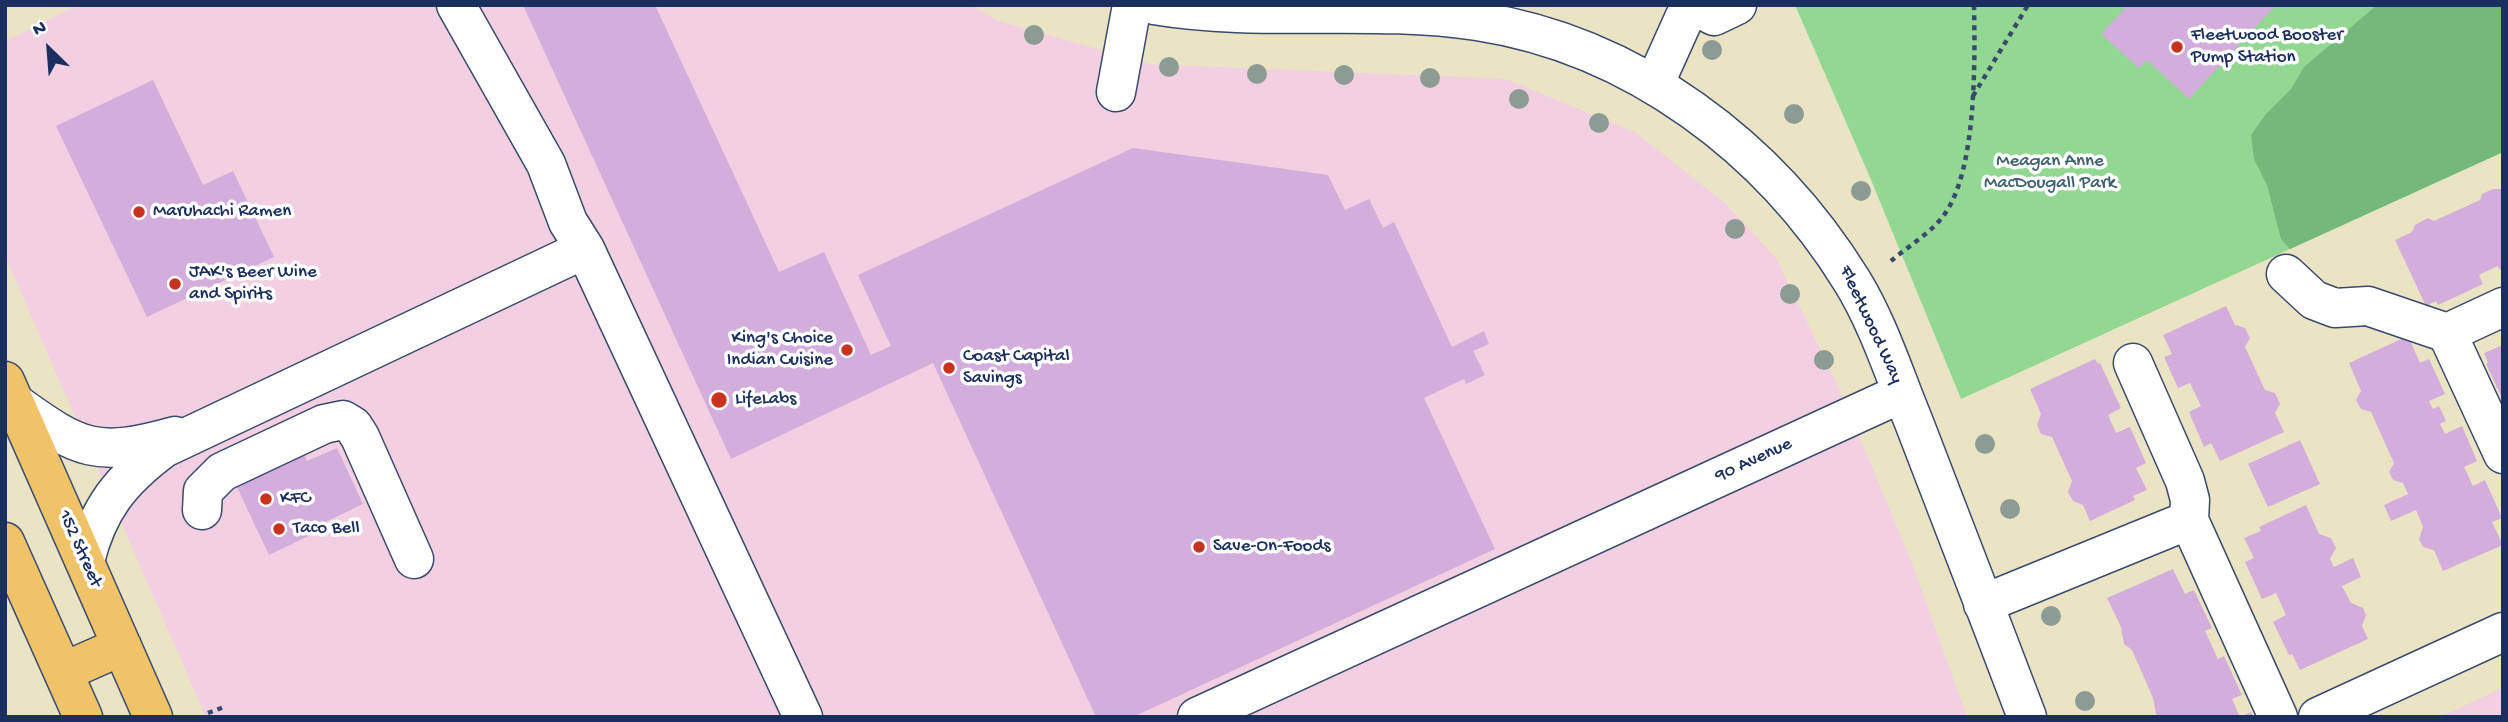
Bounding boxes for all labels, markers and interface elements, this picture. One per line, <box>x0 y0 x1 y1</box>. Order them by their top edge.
north arrow <box>14 14 84 84</box>
text: N <box>29 16 50 43</box>
place label: Fleetwood Booster Pump Station <box>2191 25 2343 69</box>
marker: Fleetwood Booster Pump Station <box>2169 39 2185 55</box>
park label: Meagan Anne MacDougall Park <box>1984 151 2116 195</box>
place label: Maruhachi Ramen <box>153 201 291 223</box>
marker: Maruhachi Ramen <box>131 204 147 220</box>
place label: JAK's Beer Wine and Spirits <box>189 262 317 306</box>
street label: Fleetwood Way <box>1833 262 1907 388</box>
marker: JAK's Beer Wine and Spirits <box>167 276 183 292</box>
place label: King's Choice Indian Cuisine <box>727 328 833 372</box>
marker: King's Choice Indian Cuisine <box>839 342 855 358</box>
place label: Coast Capital Savings <box>963 346 1070 390</box>
marker: Coast Capital Savings <box>941 360 957 376</box>
place label: LifeLabs <box>735 389 796 411</box>
marker: LifeLabs <box>709 390 729 410</box>
street label: 90 Avenue <box>1712 433 1796 489</box>
place label: KFC <box>280 488 310 510</box>
marker: KFC <box>258 491 274 507</box>
street label: 152 Street <box>52 507 106 591</box>
place label: Taco Bell <box>293 518 360 540</box>
marker: Taco Bell <box>271 521 287 537</box>
place label: Save-On-Foods <box>1213 536 1331 558</box>
marker: Save-On-Foods <box>1191 539 1207 555</box>

